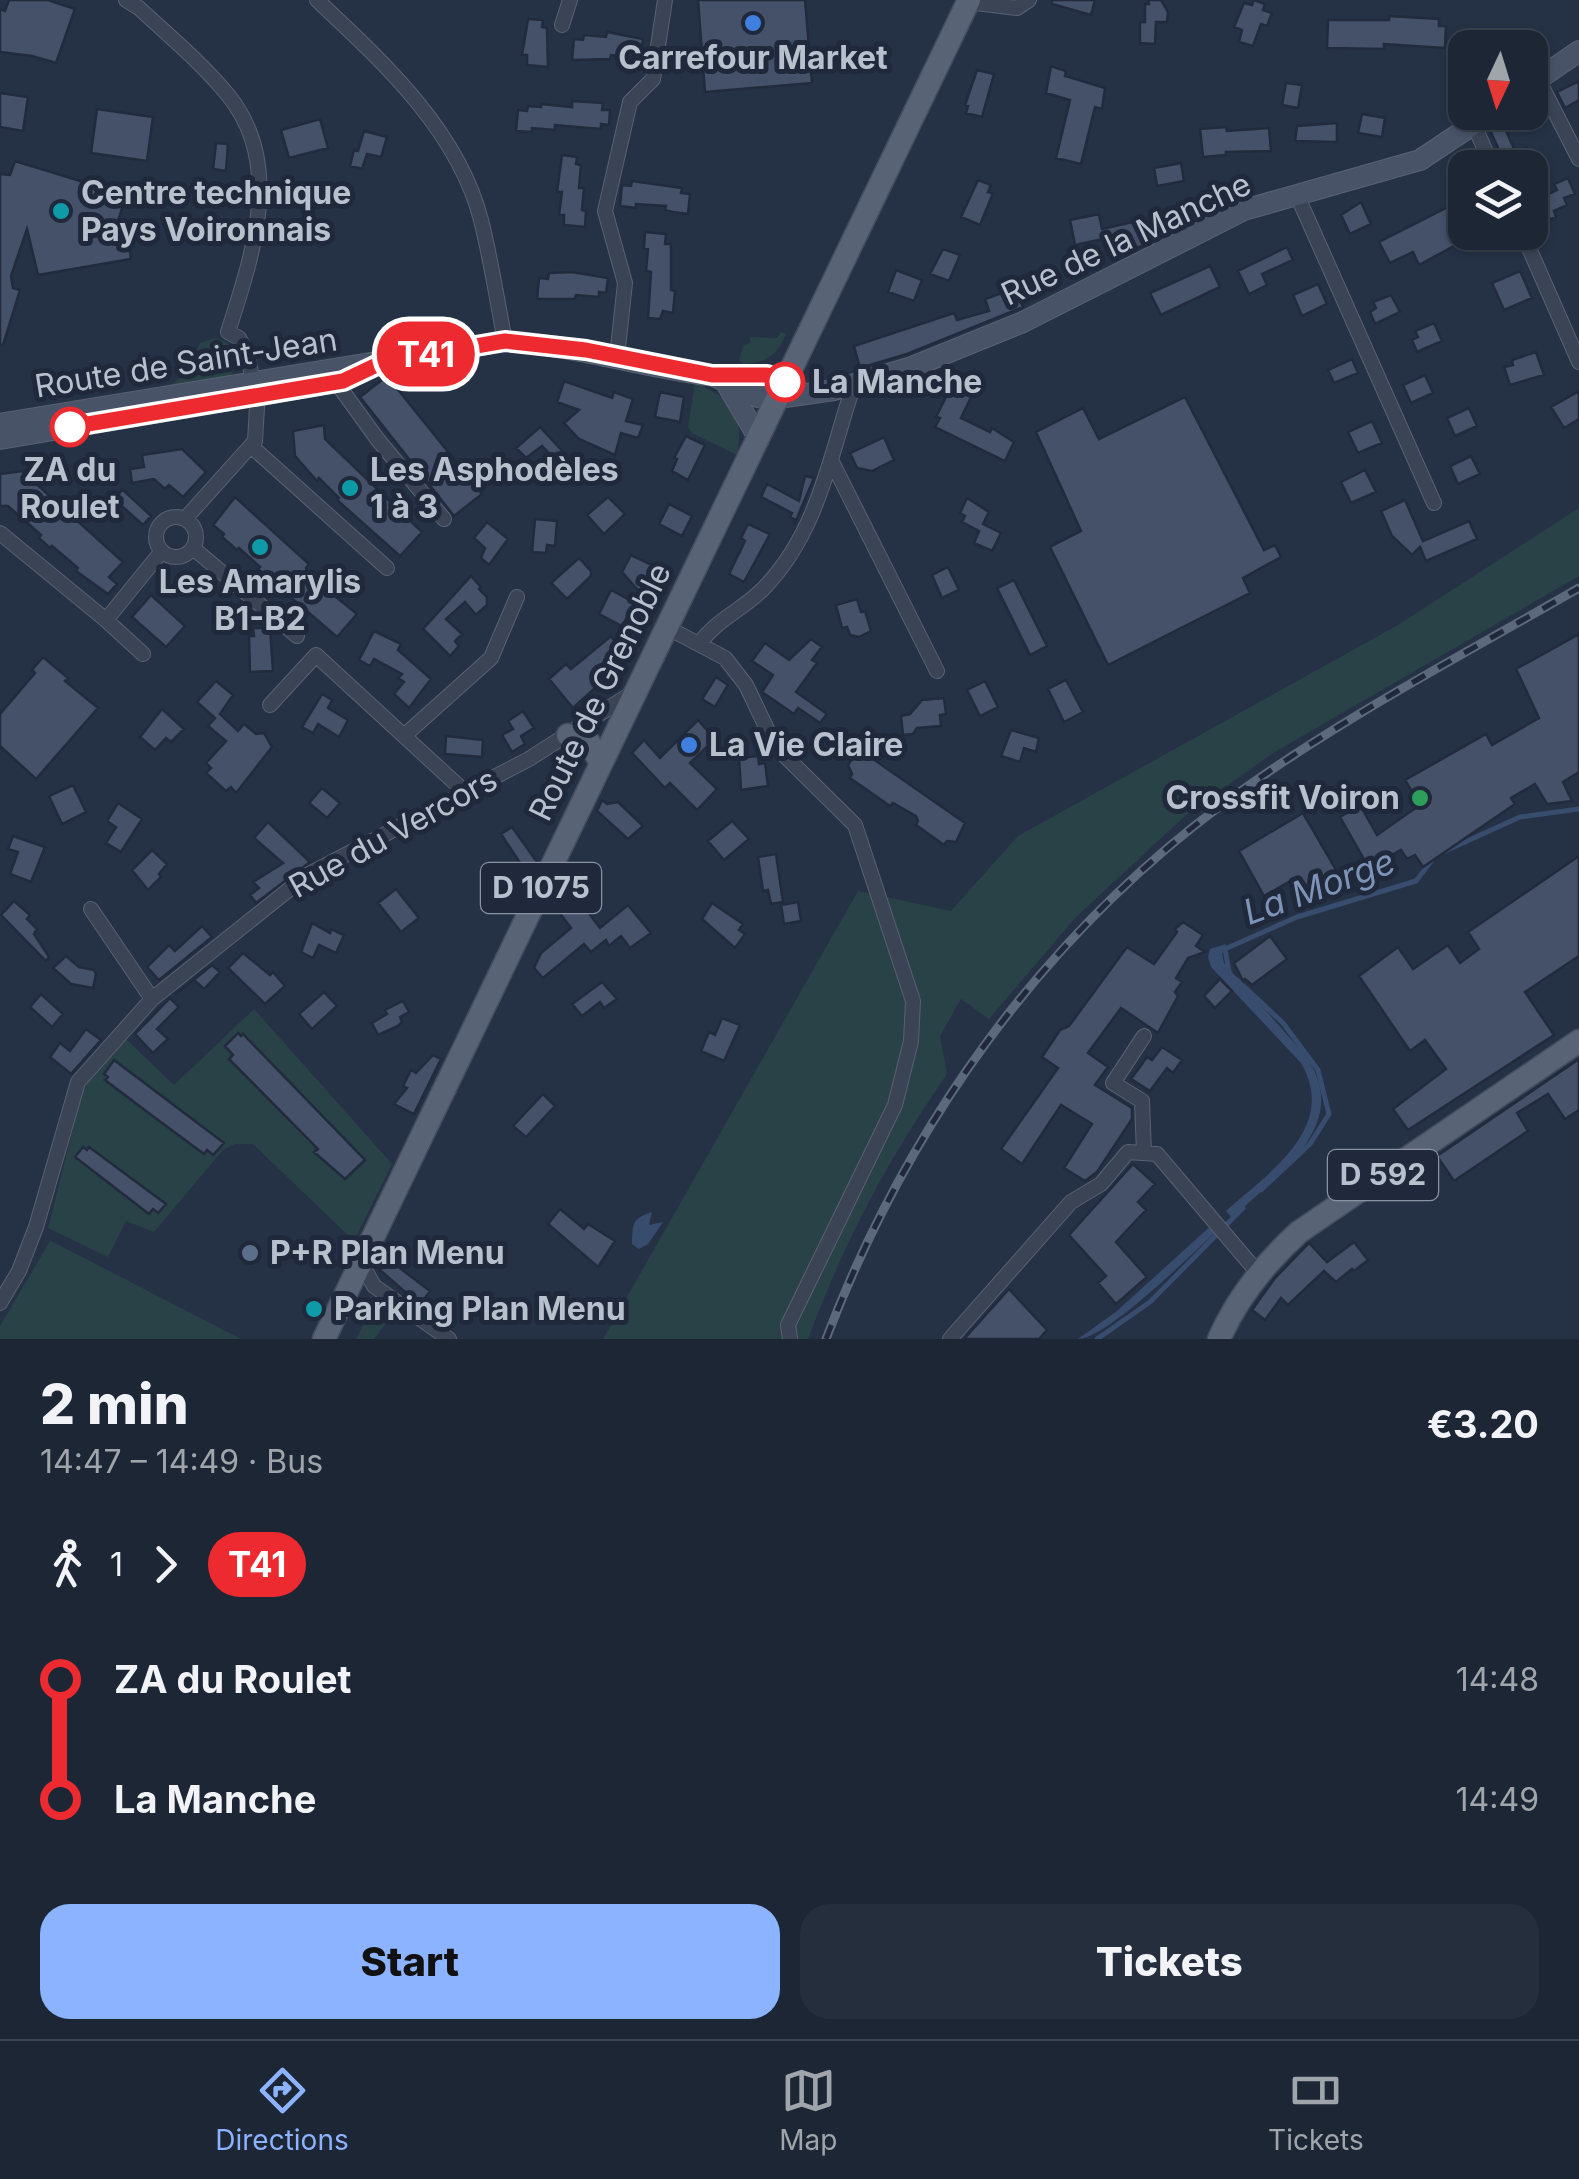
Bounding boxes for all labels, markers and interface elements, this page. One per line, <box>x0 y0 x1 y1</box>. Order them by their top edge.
marker: Carrefour Market <box>742 12 764 34</box>
north arrow <box>1448 30 1548 130</box>
map controls <box>1448 30 1548 250</box>
place label: Carrefour Market <box>618 38 888 77</box>
button: layers <box>1448 150 1548 250</box>
street label: Rue de la Manche <box>995 164 1257 313</box>
place label: Centre technique Pays Voironnais <box>81 173 351 249</box>
marker: Centre technique Pays Voironnais <box>50 200 72 222</box>
street label: Route de Saint-Jean <box>32 319 340 406</box>
line badge: T41 <box>368 322 484 386</box>
text: T41 <box>397 333 455 375</box>
place label: La Manche <box>812 362 982 401</box>
marker: La Manche <box>766 363 804 401</box>
marker: ZA du Roulet <box>51 408 89 446</box>
place label: ZA du Roulet <box>20 450 120 526</box>
place label: Les Asphodèles 1 à 3 <box>370 450 619 526</box>
marker: Les Asphodèles 1 à 3 <box>339 477 361 499</box>
marker: Les Amarylis B1-B2 <box>249 536 271 558</box>
street label: Route de Grenoble <box>520 557 679 827</box>
place label: Les Amarylis B1-B2 <box>159 562 361 638</box>
place label: La Vie Claire <box>709 725 903 764</box>
marker: La Vie Claire <box>678 734 700 756</box>
street label: Rue du Vercors <box>282 759 504 906</box>
place label: Crossfit Voiron <box>1166 778 1400 817</box>
marker: Crossfit Voiron <box>1409 787 1431 809</box>
water label: La Morge <box>1237 839 1400 933</box>
road number: D 1075 <box>481 863 601 913</box>
road number: D 592 <box>1328 1150 1438 1200</box>
place label: P+R Plan Menu <box>270 1233 505 1272</box>
marker: P+R Plan Menu <box>239 1242 261 1264</box>
place label: Parking Plan Menu <box>334 1289 626 1328</box>
marker: Parking Plan Menu <box>303 1298 325 1320</box>
text: 2 min <box>40 1371 189 1437</box>
text: €3.20 <box>1427 1401 1539 1447</box>
text: 14:47 – 14:49 · Bus <box>40 1442 323 1481</box>
icon: walk <box>40 1537 95 1592</box>
icon: forward <box>138 1537 193 1592</box>
text: T41 <box>228 1543 286 1585</box>
text: 1 <box>110 1545 123 1584</box>
text: ZA du Roulet <box>114 1656 352 1702</box>
text: 14:48 <box>1456 1660 1539 1699</box>
text: La Manche <box>114 1776 316 1822</box>
text: 14:49 <box>1456 1780 1539 1819</box>
button: Start <box>40 1904 780 2019</box>
button: Tickets <box>800 1904 1539 2019</box>
tab: Directions <box>215 2063 349 2157</box>
tab: Map <box>779 2063 838 2157</box>
tab: Tickets <box>1268 2063 1364 2157</box>

